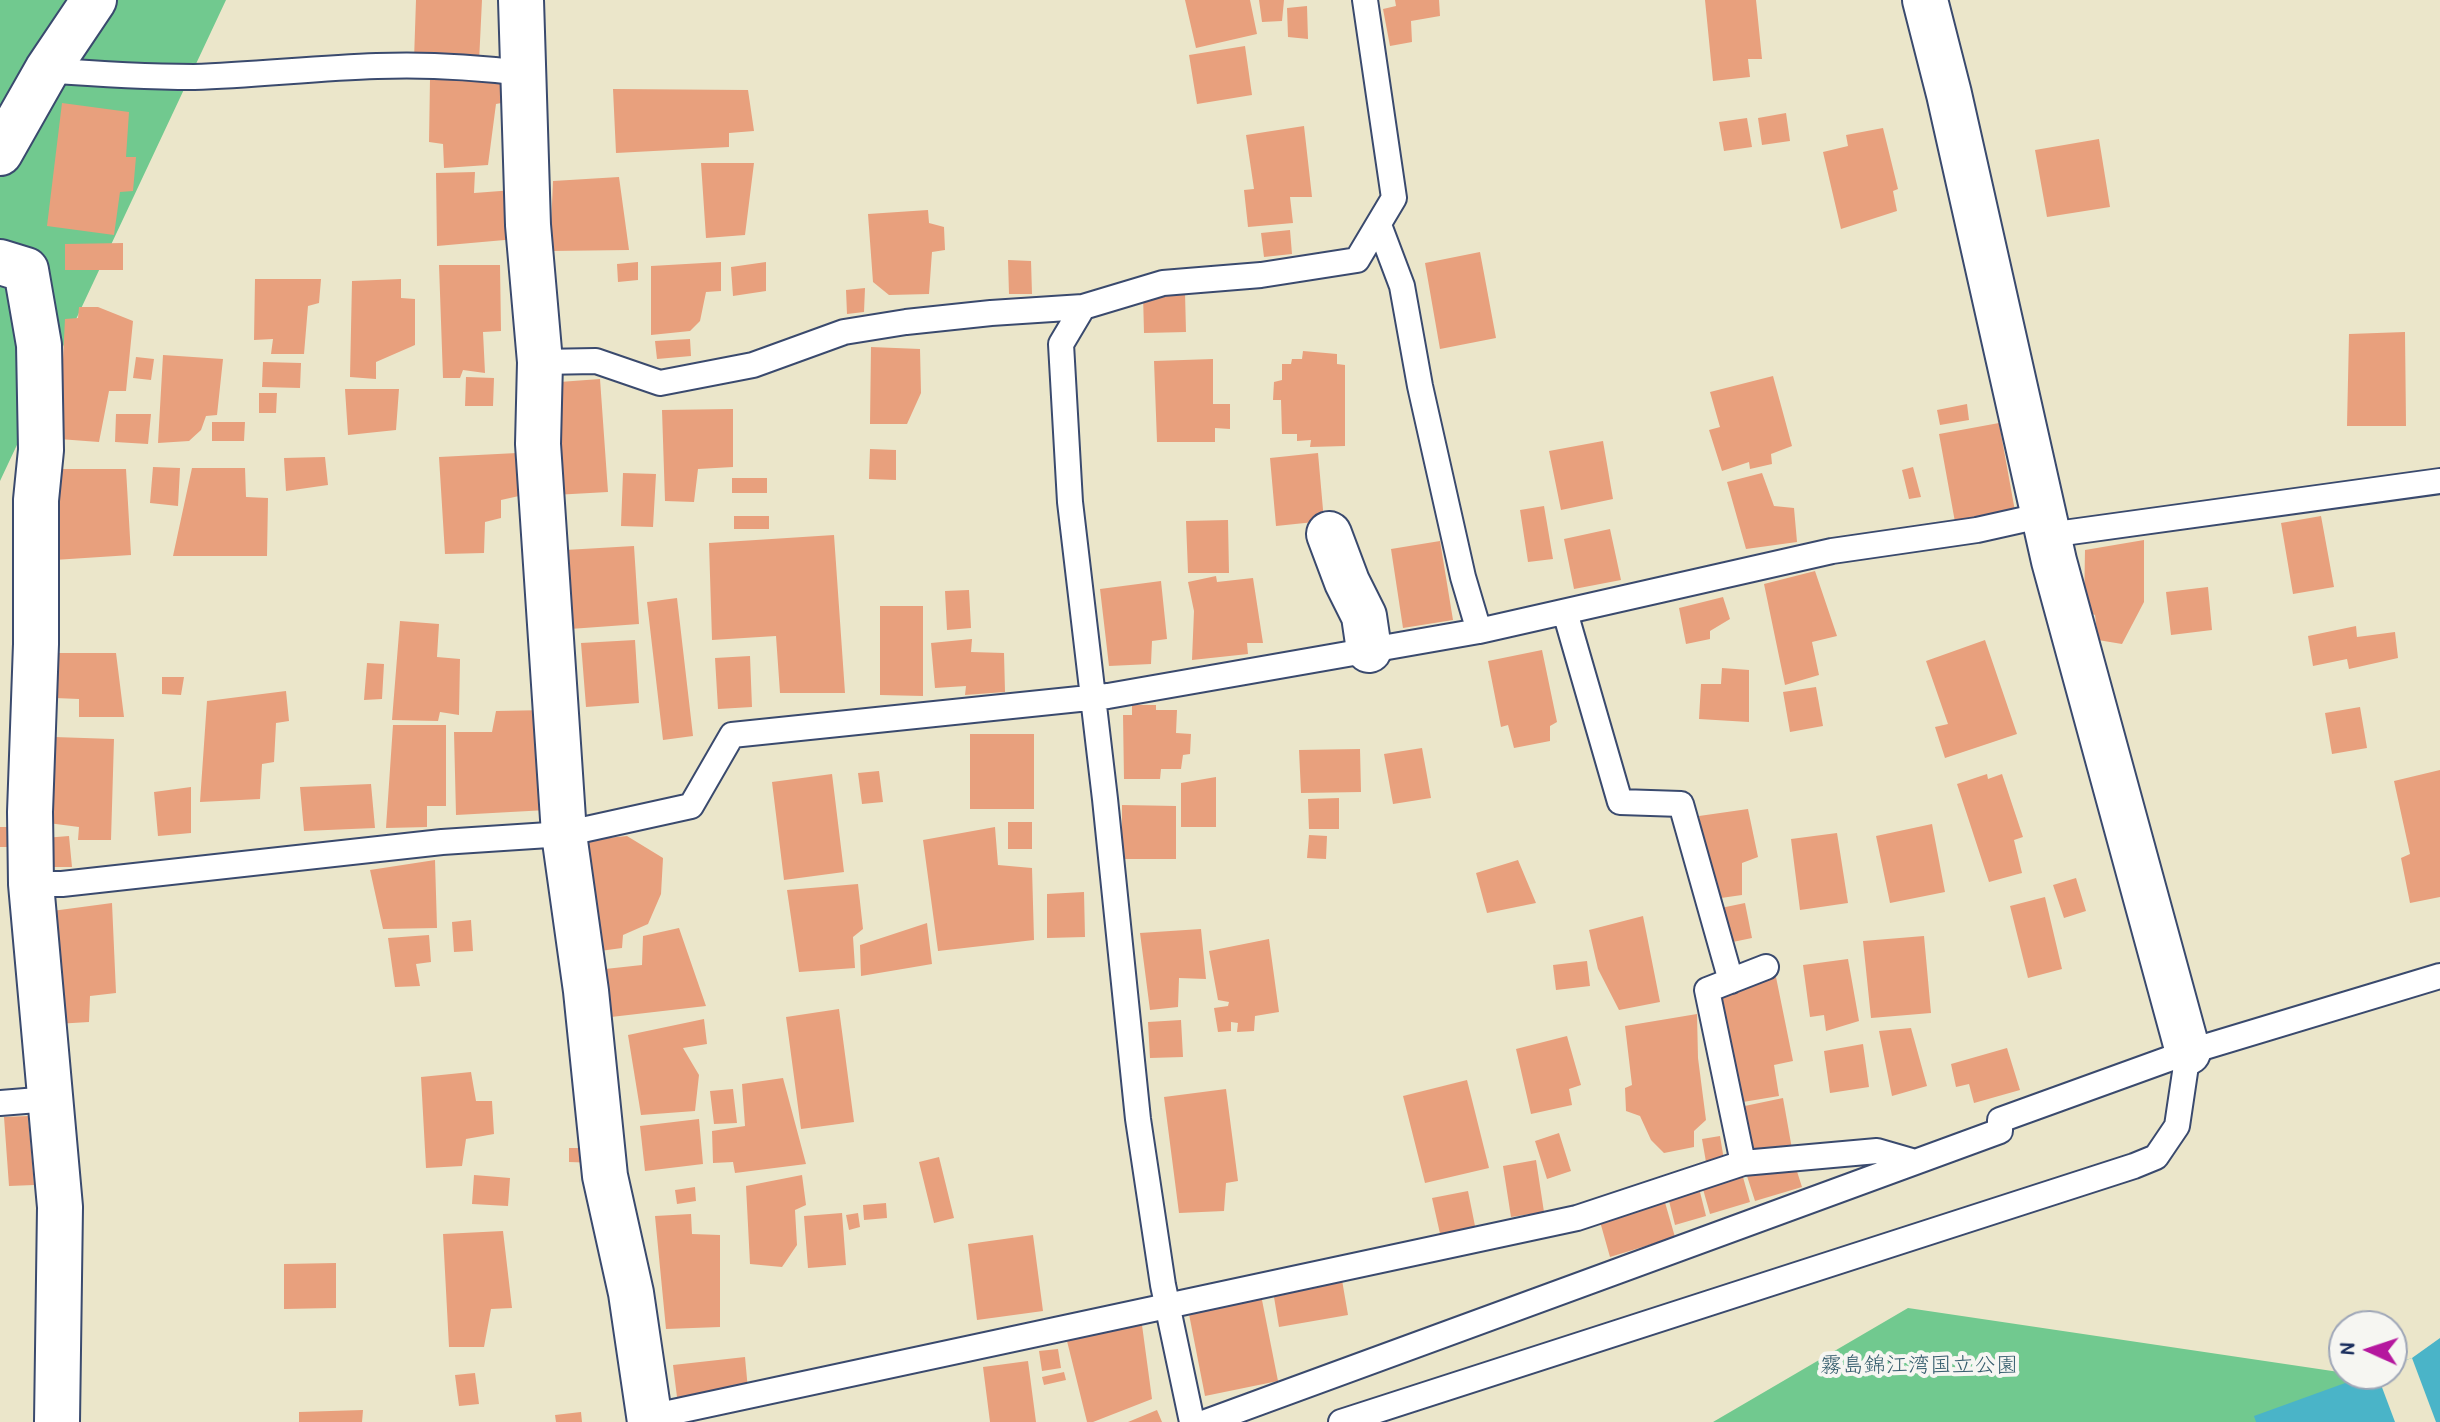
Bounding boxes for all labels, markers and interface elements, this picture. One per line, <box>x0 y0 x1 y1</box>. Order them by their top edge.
north arrow <box>2328 1310 2408 1390</box>
text: N <box>2331 1342 2361 1355</box>
park label: 霧島錦江湾国立公園 <box>1820 1353 2018 1379</box>

